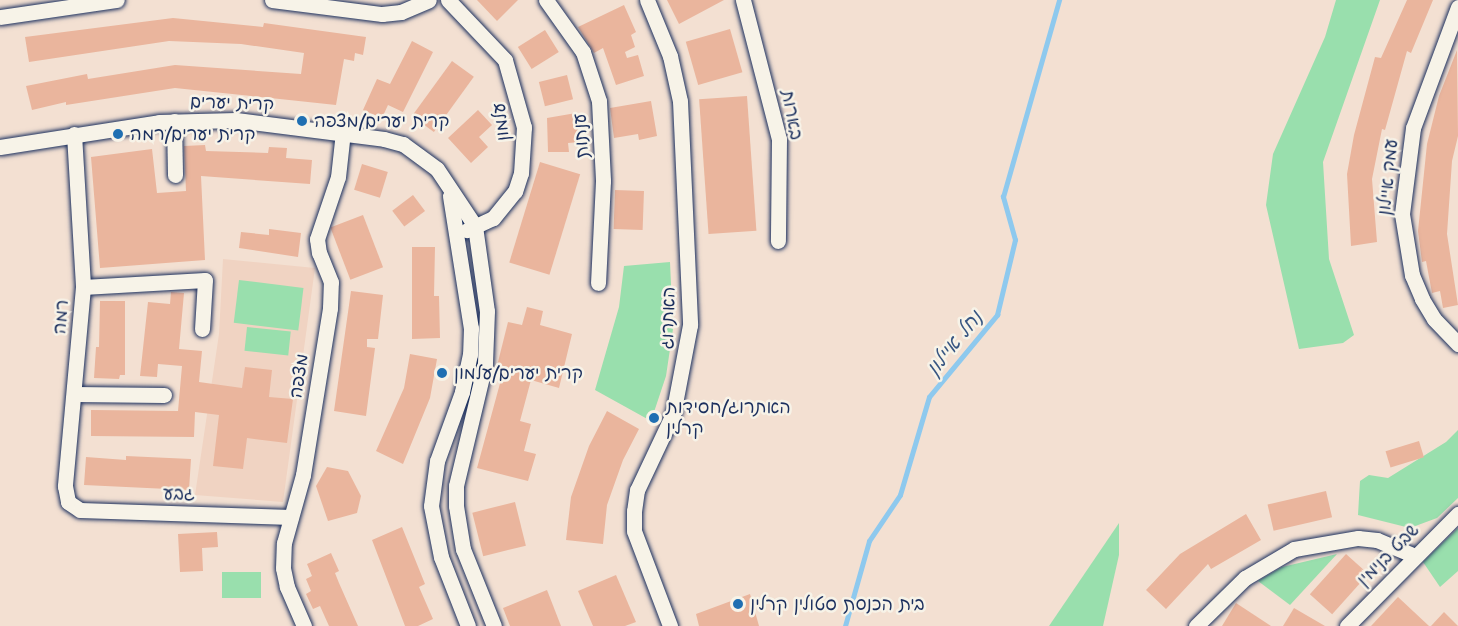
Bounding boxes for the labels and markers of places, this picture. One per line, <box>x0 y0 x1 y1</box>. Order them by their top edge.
place label: קרית יערים/מצפה <box>314 110 449 132</box>
marker: קרית יערים/מצפה <box>295 114 309 128</box>
place label: קרית יערים/רמה <box>130 123 255 145</box>
marker: קרית יערים/רמה <box>111 127 125 141</box>
place label: קרית יערים/עלמון <box>454 362 583 384</box>
marker: קרית יערים/עלמון <box>435 366 449 380</box>
place label: האתרוג/חסידות קרלין <box>666 397 791 440</box>
marker: האתרוג/חסידות קרלין <box>647 411 661 425</box>
place label: בית הכנסת סטולין קרלין <box>750 593 925 615</box>
marker: בית הכנסת סטולין קרלין <box>731 597 745 611</box>

